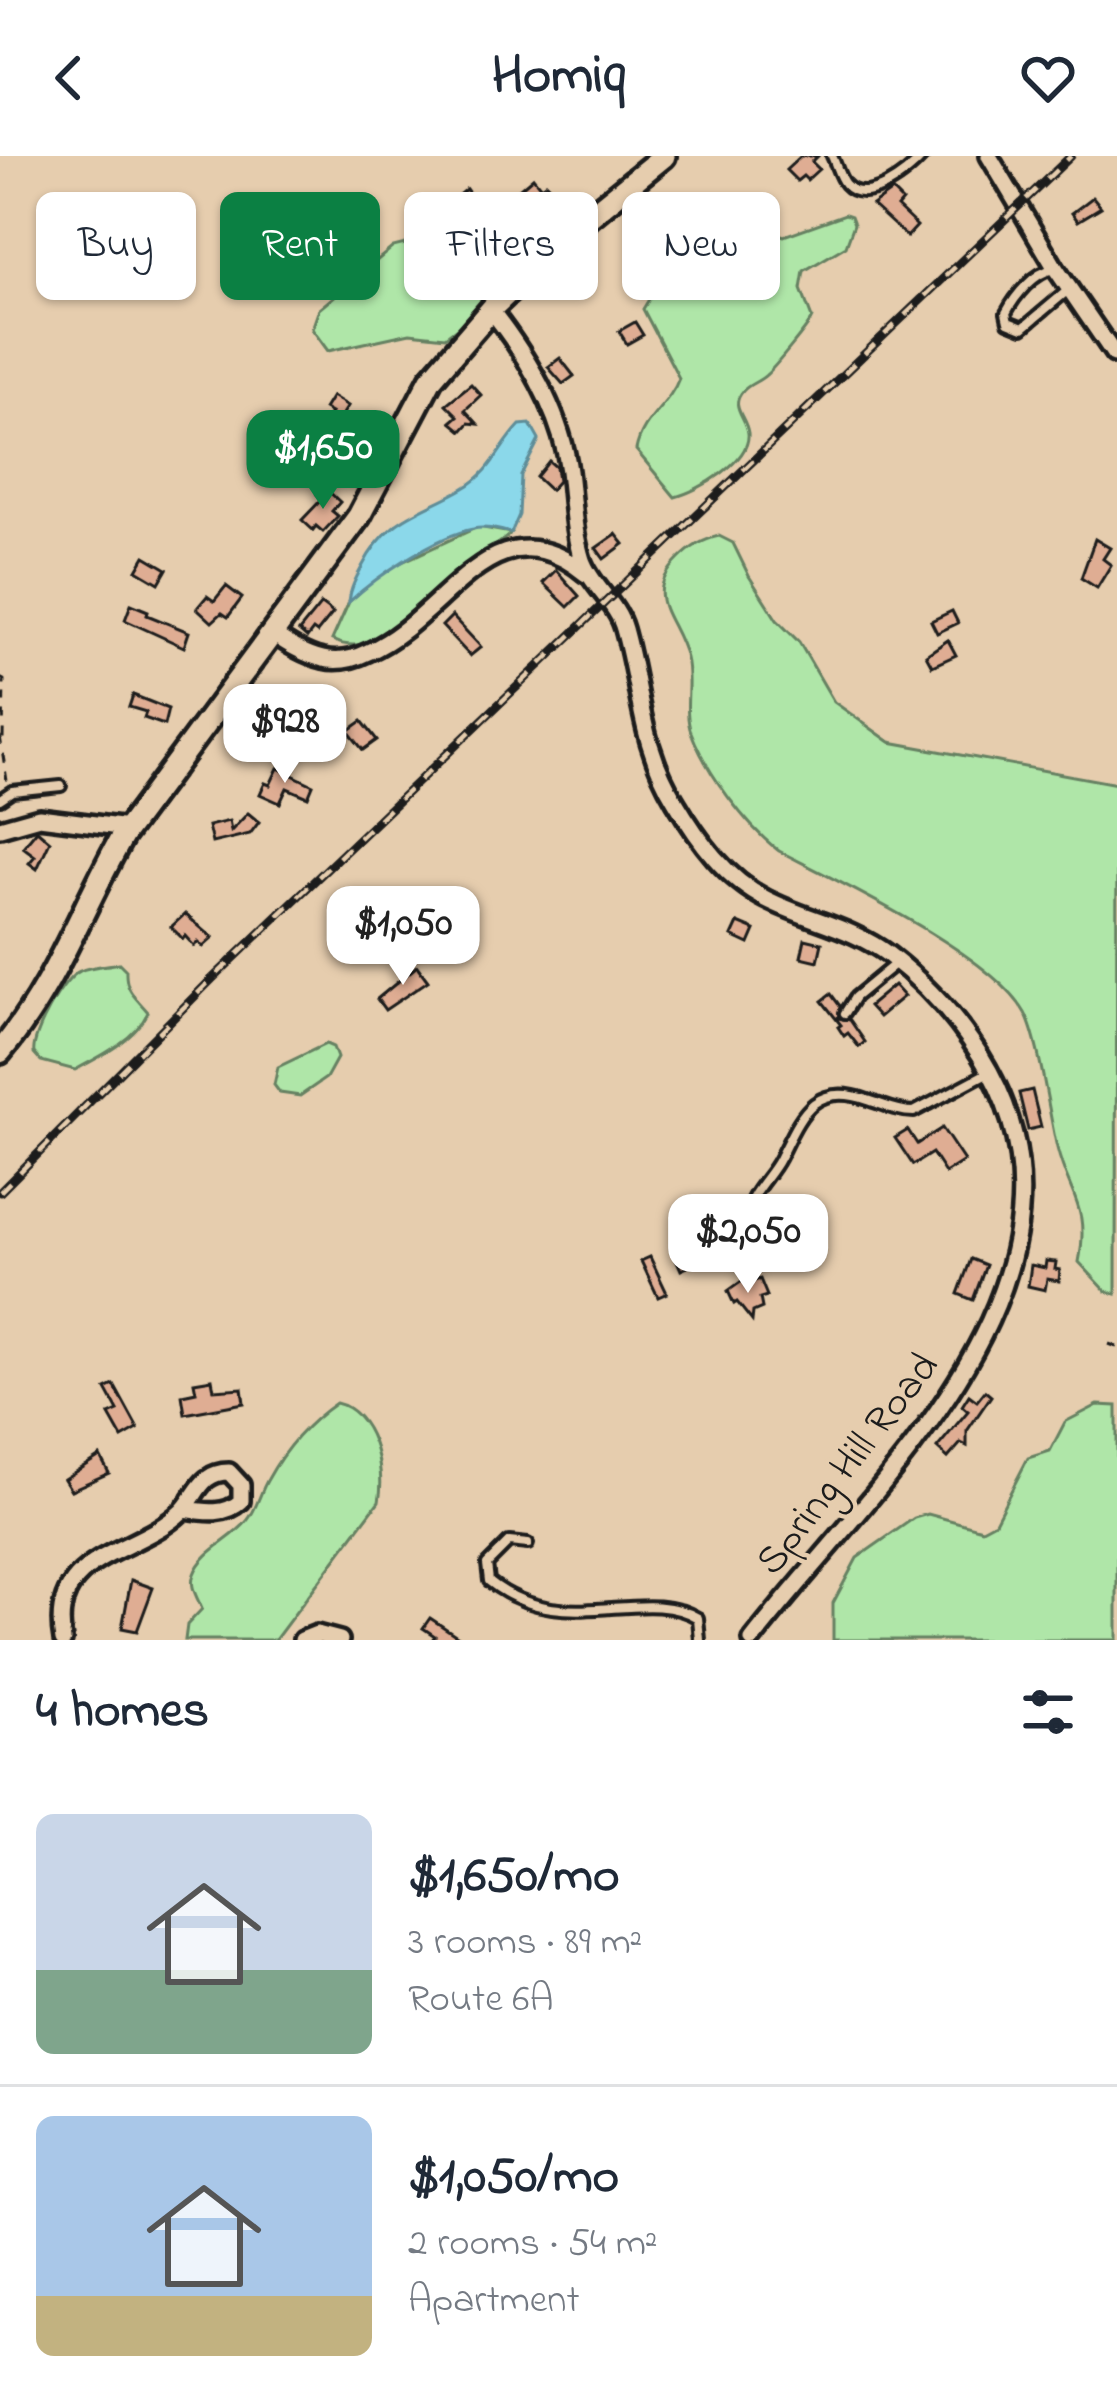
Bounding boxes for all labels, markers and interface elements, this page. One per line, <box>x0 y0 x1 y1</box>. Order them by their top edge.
text: Homiq <box>492 39 625 117</box>
icon: back <box>36 45 102 111</box>
icon: heart <box>1015 45 1081 111</box>
chip: Buy <box>36 192 196 300</box>
chip: Rent <box>220 192 380 300</box>
chip: Filters <box>404 192 598 300</box>
chip: New <box>622 192 780 300</box>
pin: $1,650 <box>225 410 421 512</box>
text: $1,650 <box>273 420 373 477</box>
pin: $928 <box>214 684 356 786</box>
text: $928 <box>250 694 320 751</box>
pin: $1,050 <box>305 886 501 988</box>
text: $1,050 <box>354 896 452 953</box>
pin: $2,050 <box>650 1194 846 1296</box>
text: $2,050 <box>695 1204 801 1261</box>
street label: Spring Hill Road <box>742 1340 955 1589</box>
text: 4 homes <box>36 1675 209 1750</box>
icon: filters <box>1015 1679 1081 1745</box>
text: $1,650/mo <box>408 1840 619 1915</box>
icon: home <box>132 1862 276 2006</box>
text: 3 rooms · 89 m² <box>408 1915 642 1972</box>
text: Route 6A <box>408 1972 554 2029</box>
text: $1,050/mo <box>408 2141 619 2216</box>
icon: home <box>132 2164 276 2308</box>
text: 2 rooms · 54 m² <box>408 2216 658 2273</box>
text: Apartment <box>408 2273 580 2330</box>

